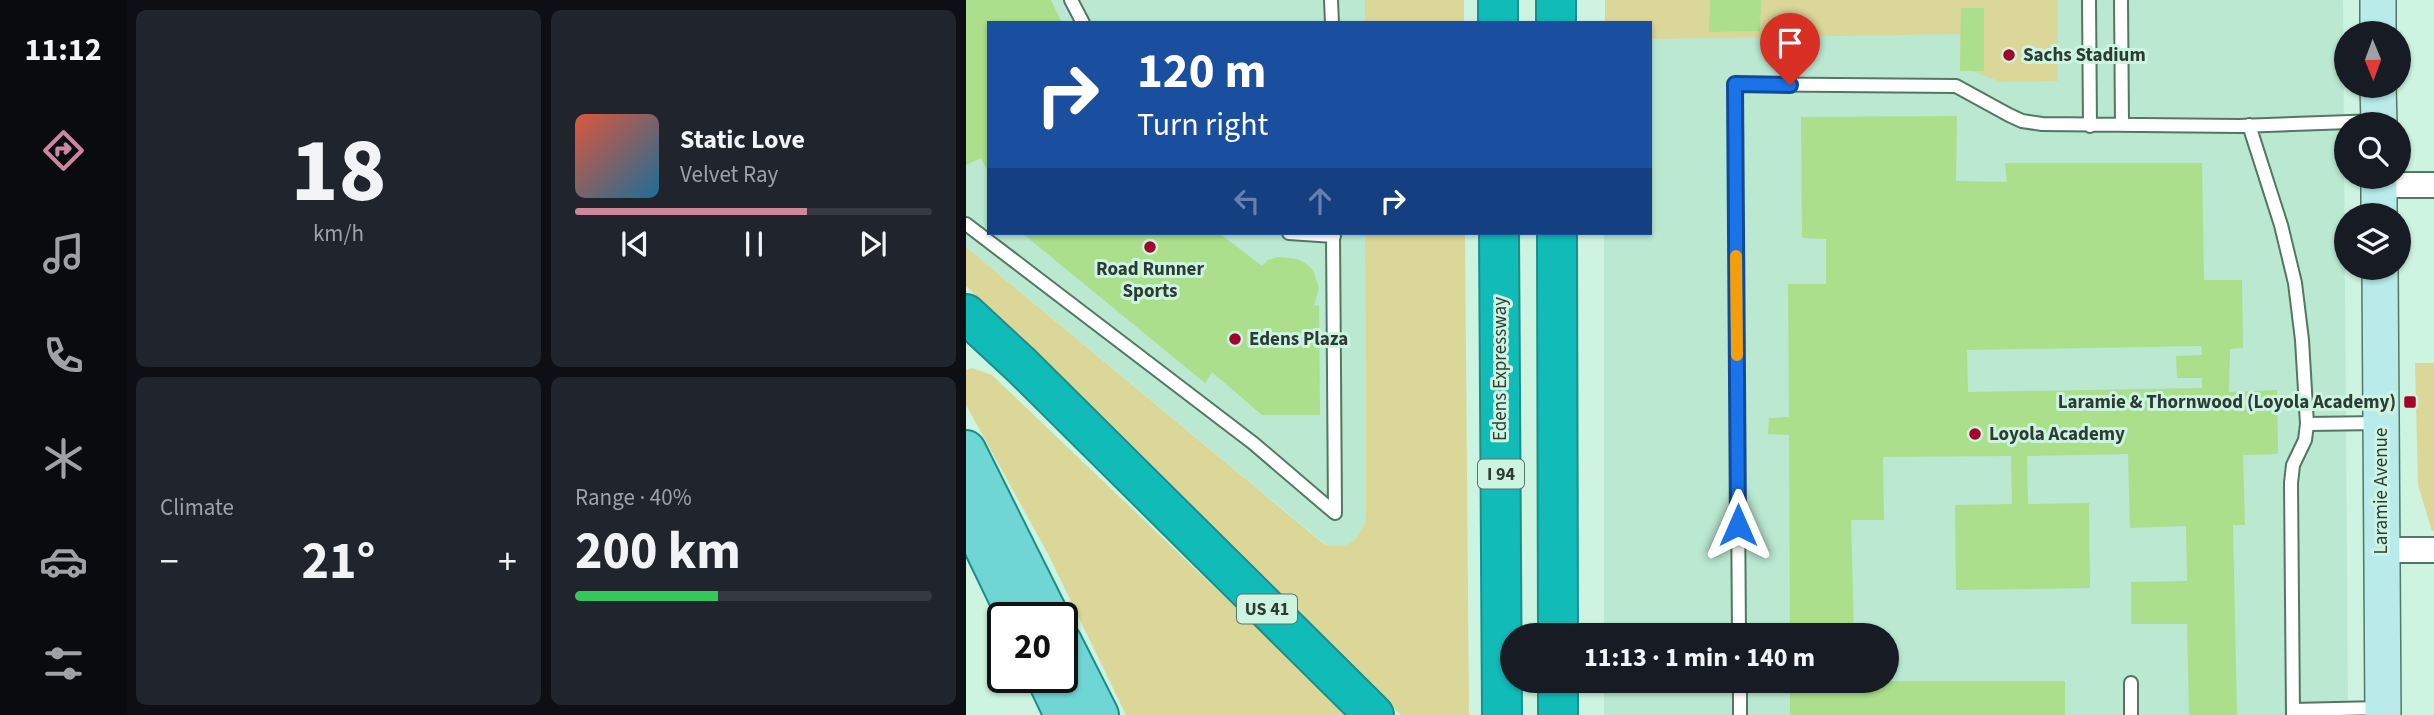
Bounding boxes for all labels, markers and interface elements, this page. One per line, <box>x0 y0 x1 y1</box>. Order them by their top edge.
pin <box>1760 13 1820 85</box>
north arrow <box>2334 21 2412 98</box>
map controls <box>2334 21 2411 280</box>
icon: arrive <box>1771 24 1809 62</box>
text: 11:12 <box>24 27 102 73</box>
text: 120 m <box>1137 37 1266 107</box>
place label: Sachs Stadium <box>2023 42 2146 69</box>
marker: Sachs Stadium <box>2001 47 2017 63</box>
icon: right <box>1022 49 1113 140</box>
text: Turn right <box>1137 102 1268 148</box>
text: 18 <box>290 107 387 236</box>
button: search <box>2334 112 2411 189</box>
text: Static Love <box>680 121 805 158</box>
icon: directions <box>39 126 88 175</box>
text: Velvet Ray <box>680 158 778 191</box>
icon: left <box>1228 182 1266 220</box>
icon: ahead <box>1301 182 1339 220</box>
icon: right <box>1374 182 1412 220</box>
button: layers <box>2334 203 2411 280</box>
text: km/h <box>313 217 364 250</box>
icon: previous <box>616 225 654 263</box>
icon: pause <box>735 225 773 263</box>
icon: next <box>854 225 892 263</box>
icon: music <box>39 229 88 278</box>
marker: Road Runner Sports <box>1142 239 1158 255</box>
place label: Road Runner Sports <box>1096 256 1204 305</box>
street label: Edens Expressway <box>1487 297 1514 441</box>
place label: Edens Plaza <box>1249 326 1348 353</box>
icon: phone <box>39 331 88 380</box>
marker: Edens Plaza <box>1227 331 1243 347</box>
place label: Laramie & Thornwood (Loyola Academy) <box>2058 389 2396 416</box>
marker: Laramie & Thornwood (Loyola Academy) <box>2402 394 2418 410</box>
place label: Loyola Academy <box>1989 421 2125 448</box>
marker: Loyola Academy <box>1967 426 1983 442</box>
street label: Laramie Avenue <box>2368 428 2395 554</box>
icon: climate <box>39 434 88 483</box>
road number: I 94 <box>1478 460 1524 488</box>
text: Range · 40% <box>575 481 692 514</box>
position arrow <box>1701 488 1775 562</box>
text: Climate <box>160 491 234 524</box>
text: 200 km <box>575 515 741 589</box>
text: 21° <box>302 525 375 599</box>
text: − <box>160 535 179 589</box>
text: + <box>498 535 517 589</box>
icon: car <box>39 537 88 586</box>
road number: US 41 <box>1237 594 1297 624</box>
speed limit sign: 20 <box>987 602 1078 693</box>
icon: filters <box>39 639 88 688</box>
text: 11:13 · 1 min · 140 m <box>1584 639 1815 676</box>

